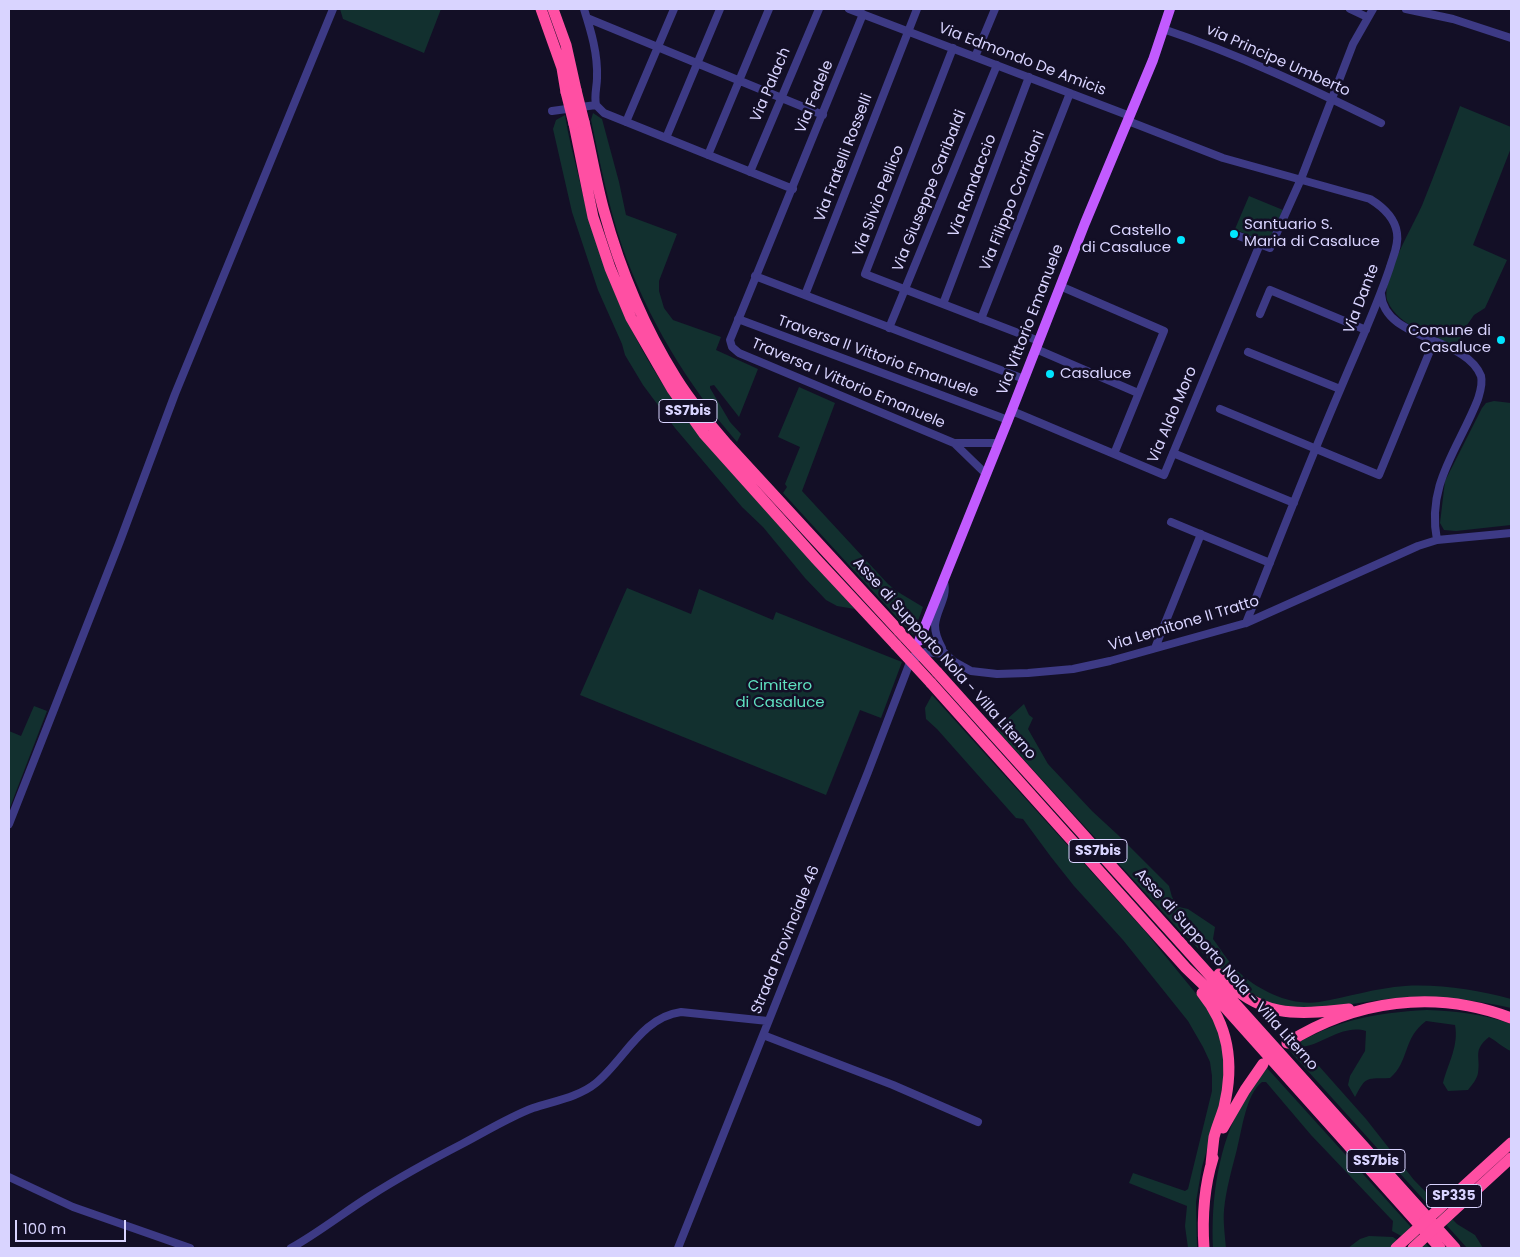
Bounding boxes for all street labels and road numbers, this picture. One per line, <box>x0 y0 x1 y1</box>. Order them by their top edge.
street label: Via Edmondo De Amicis <box>936 20 1108 100</box>
street label: via Principe Umberto <box>1203 21 1353 101</box>
street label: Via Palach <box>747 45 795 125</box>
street label: Via Fedele <box>792 58 838 136</box>
street label: Via Fratelli Rosselli <box>811 91 877 225</box>
street label: Via Giuseppe Garibaldi <box>889 108 971 274</box>
street label: Via Filippo Corridoni <box>977 128 1049 274</box>
street label: Via Randaccio <box>945 132 1001 240</box>
street label: Via Silvio Pellico <box>850 143 908 259</box>
street label: Via Vittorio Emanuele <box>994 242 1068 398</box>
street label: Via Dante <box>1341 262 1383 336</box>
street label: Traversa II Vittorio Emanuele <box>775 312 981 402</box>
street label: Traversa I Vittorio Emanuele <box>748 335 948 433</box>
street label: Via Aldo Moro <box>1145 364 1201 466</box>
road number: SS7bis <box>659 400 717 422</box>
street label: Asse di Supporto Nola - Villa Literno <box>849 554 1039 764</box>
street label: Via Lemitone II Tratto <box>1106 592 1262 656</box>
road number: SS7bis <box>1069 839 1127 862</box>
street label: Strada Provinciale 46 <box>748 863 824 1017</box>
street label: Asse di Supporto Nola - Villa Literno <box>1131 865 1321 1075</box>
road number: SS7bis <box>1347 1150 1405 1172</box>
road number: SP335 <box>1426 1184 1482 1208</box>

